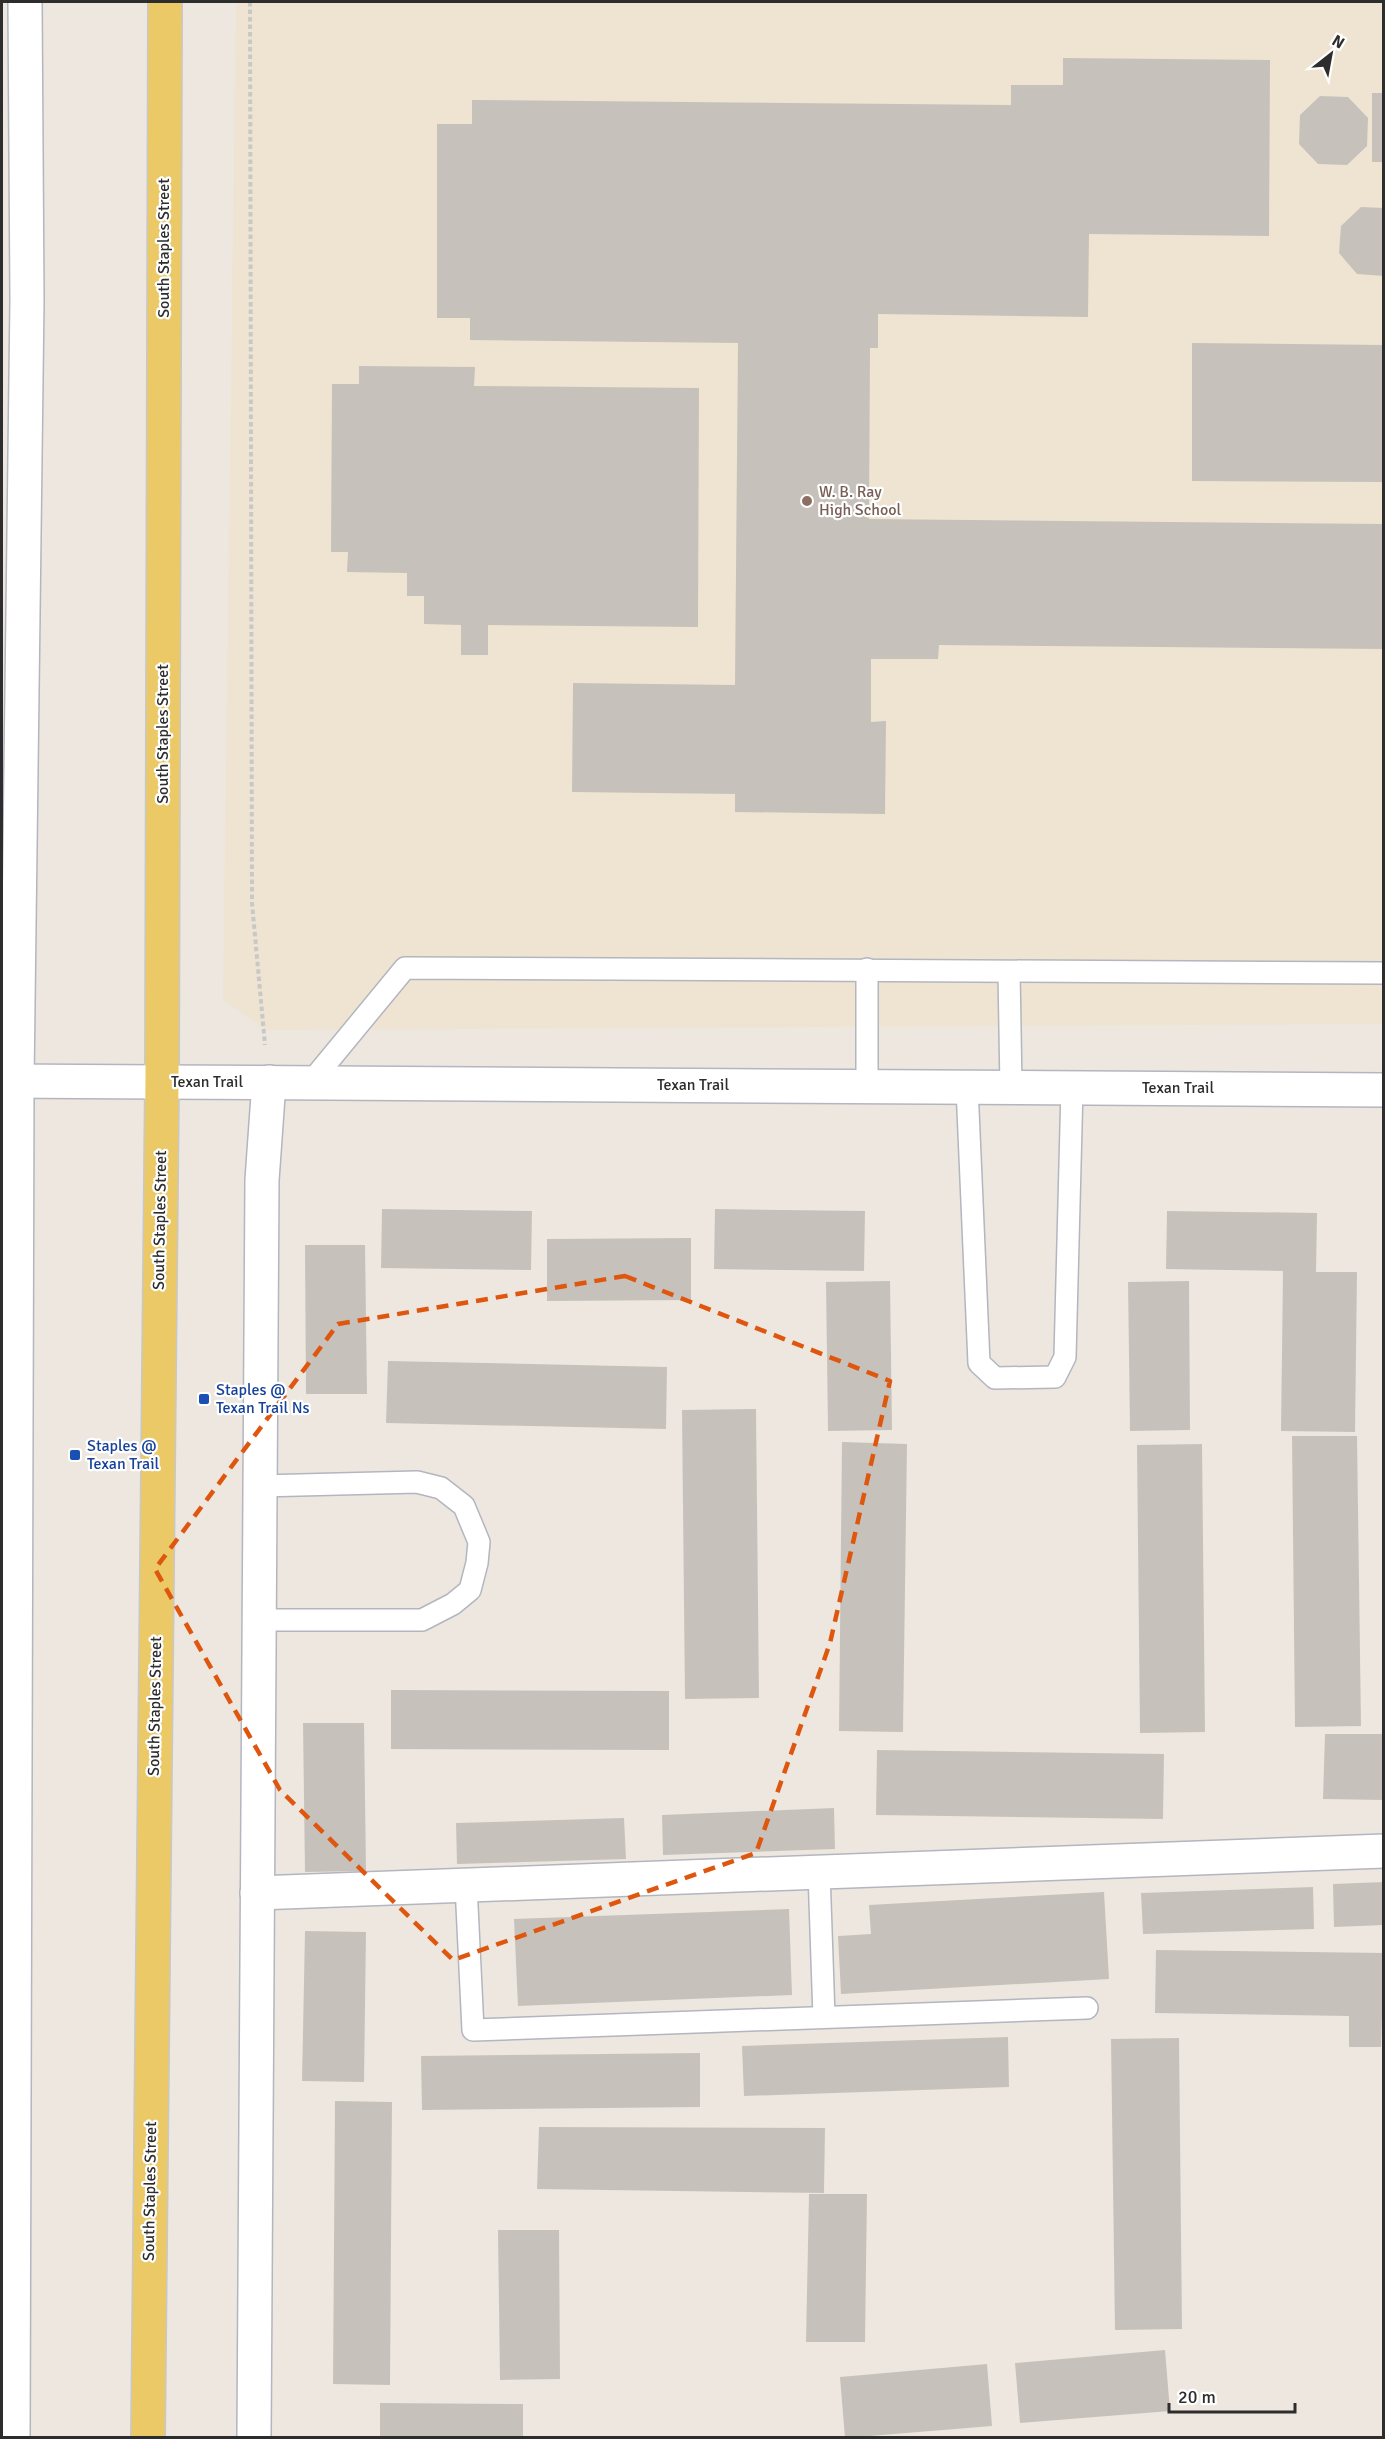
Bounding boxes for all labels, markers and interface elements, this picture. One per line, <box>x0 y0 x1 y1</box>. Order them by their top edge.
north arrow <box>1301 24 1361 84</box>
text: N <box>1328 31 1348 53</box>
street label: South Staples Street <box>154 178 174 318</box>
place label: W. B. Ray High School <box>819 482 902 520</box>
marker: W. B. Ray High School <box>800 494 814 508</box>
street label: South Staples Street <box>153 664 173 804</box>
street label: Texan Trail <box>171 1072 243 1092</box>
street label: Texan Trail <box>657 1075 729 1095</box>
street label: Texan Trail <box>1142 1078 1214 1098</box>
street label: South Staples Street <box>149 1150 171 1290</box>
place label: Staples @ Texan Trail Ns <box>216 1380 310 1418</box>
marker: Staples @ Texan Trail Ns <box>197 1392 211 1406</box>
place label: Staples @ Texan Trail <box>87 1436 160 1474</box>
marker: Staples @ Texan Trail <box>68 1448 82 1462</box>
street label: South Staples Street <box>144 1636 166 1776</box>
street label: South Staples Street <box>139 2121 161 2261</box>
scale bar <box>1169 2376 1295 2414</box>
text: 20 m <box>1178 2386 1216 2408</box>

